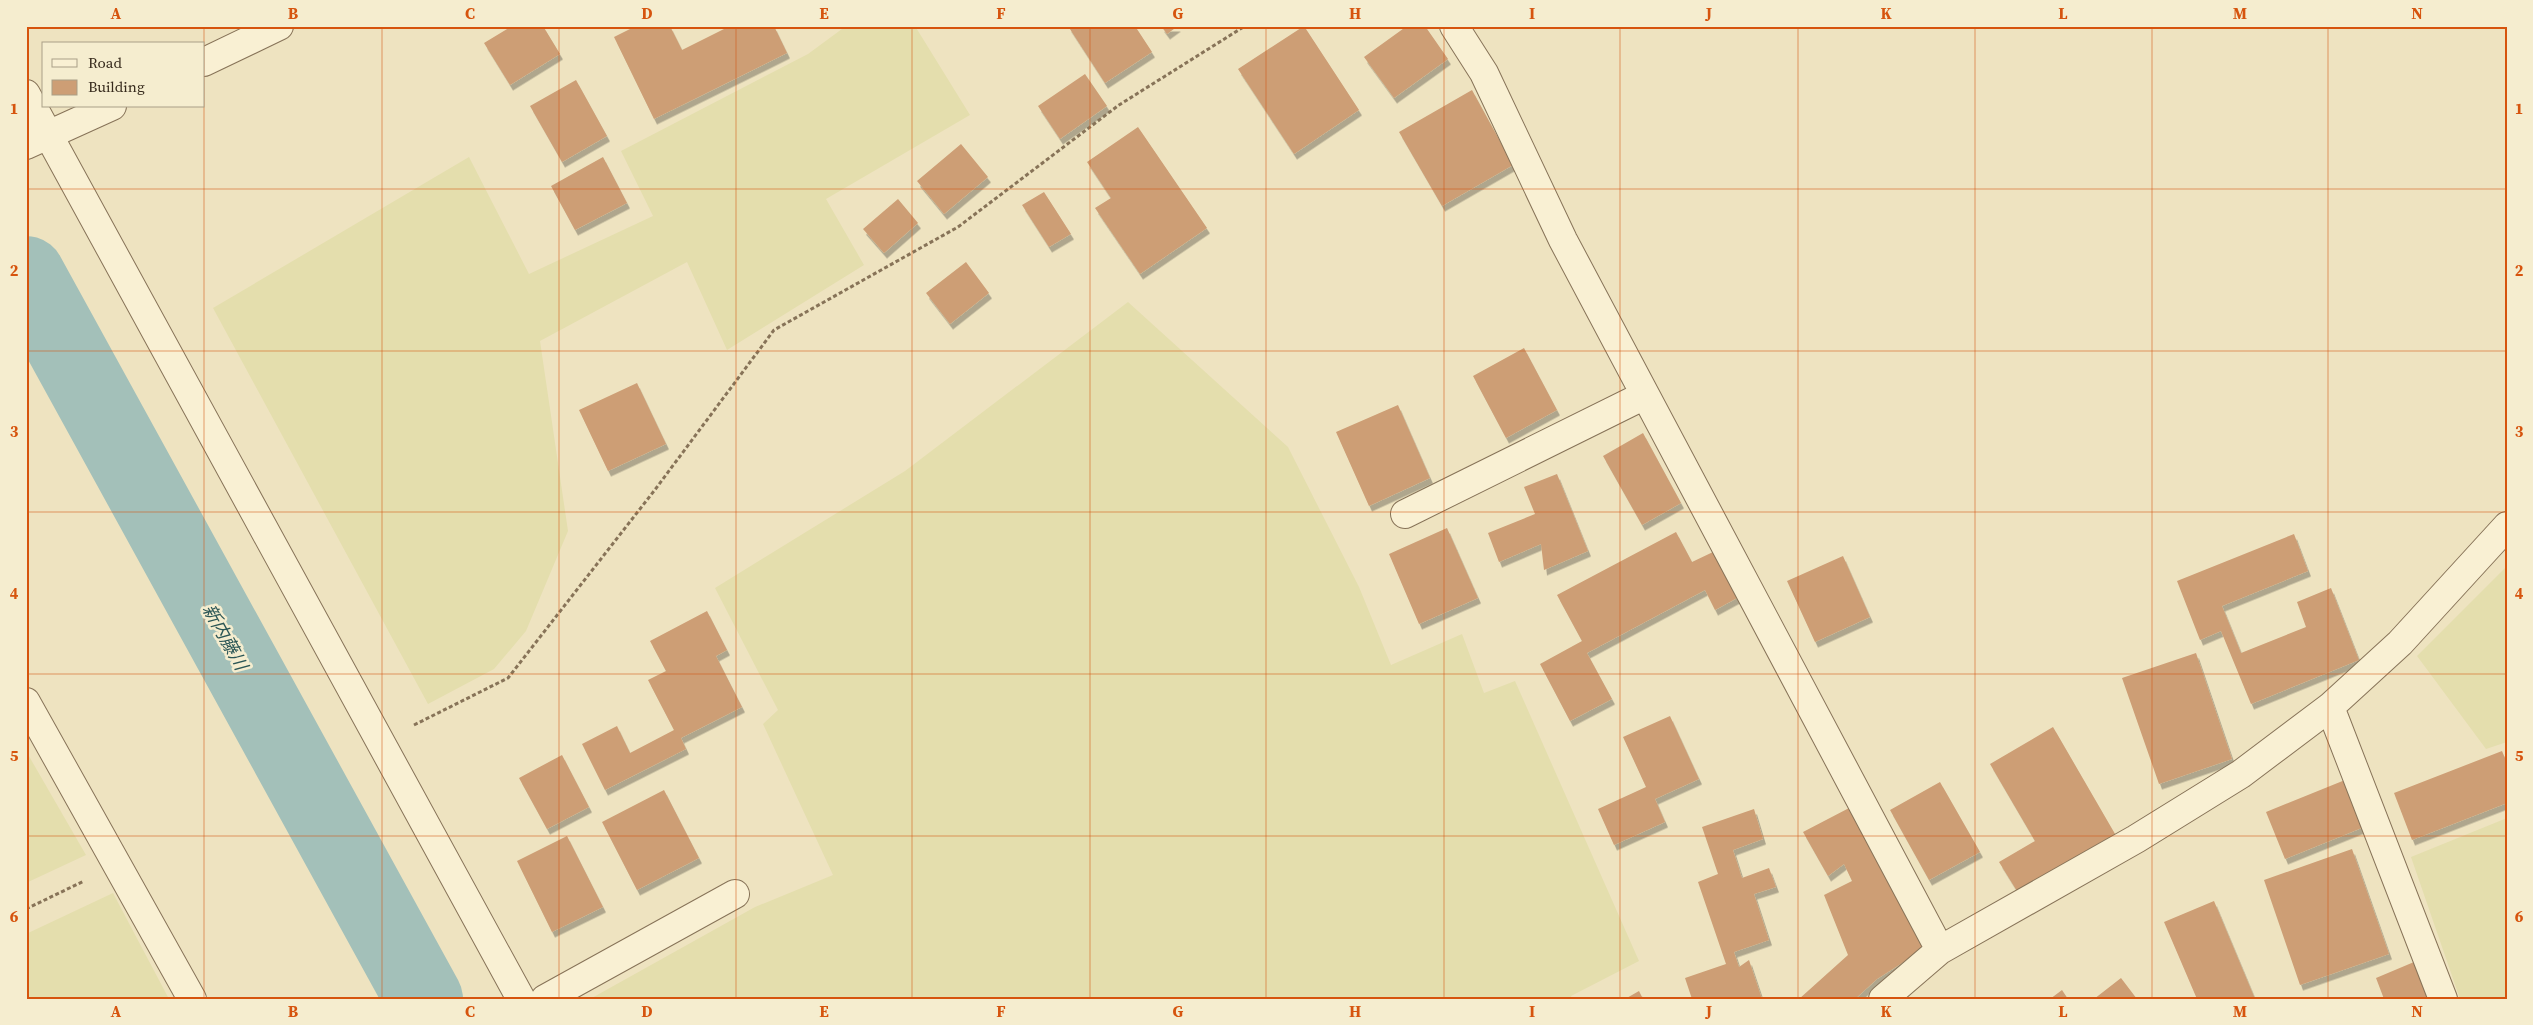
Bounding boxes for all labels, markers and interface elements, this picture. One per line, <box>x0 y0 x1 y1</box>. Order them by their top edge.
text: A <box>111 2 122 24</box>
text: B <box>288 2 299 24</box>
text: C <box>465 2 475 24</box>
text: D <box>641 2 653 24</box>
text: E <box>819 2 829 24</box>
text: F <box>996 2 1006 24</box>
text: G <box>1173 2 1184 24</box>
text: H <box>1349 2 1361 24</box>
text: I <box>1529 2 1535 24</box>
text: J <box>1705 2 1712 24</box>
text: K <box>1880 2 1892 24</box>
text: L <box>2058 2 2068 24</box>
text: M <box>2233 2 2247 24</box>
text: N <box>2411 2 2423 24</box>
legend <box>42 42 205 108</box>
text: Road <box>88 52 122 73</box>
text: Building <box>88 76 145 97</box>
text: 1 <box>10 97 18 119</box>
text: 1 <box>2515 97 2523 119</box>
text: 2 <box>10 259 19 281</box>
text: 2 <box>2515 259 2524 281</box>
text: 3 <box>10 420 19 442</box>
text: 3 <box>2515 420 2524 442</box>
text: 4 <box>10 582 19 604</box>
text: 4 <box>2515 582 2524 604</box>
water label: 新内藤川 <box>197 599 255 676</box>
text: 5 <box>10 744 19 766</box>
text: 5 <box>2515 744 2524 766</box>
text: 6 <box>10 905 19 927</box>
text: 6 <box>2515 905 2524 927</box>
text: A <box>111 1000 122 1022</box>
text: B <box>288 1000 299 1022</box>
text: C <box>465 1000 475 1022</box>
text: D <box>641 1000 653 1022</box>
text: E <box>819 1000 829 1022</box>
text: F <box>996 1000 1006 1022</box>
text: G <box>1173 1000 1184 1022</box>
text: H <box>1349 1000 1361 1022</box>
text: I <box>1529 1000 1535 1022</box>
text: J <box>1705 1000 1712 1022</box>
text: K <box>1880 1000 1892 1022</box>
text: L <box>2058 1000 2068 1022</box>
text: M <box>2233 1000 2247 1022</box>
text: N <box>2411 1000 2423 1022</box>

